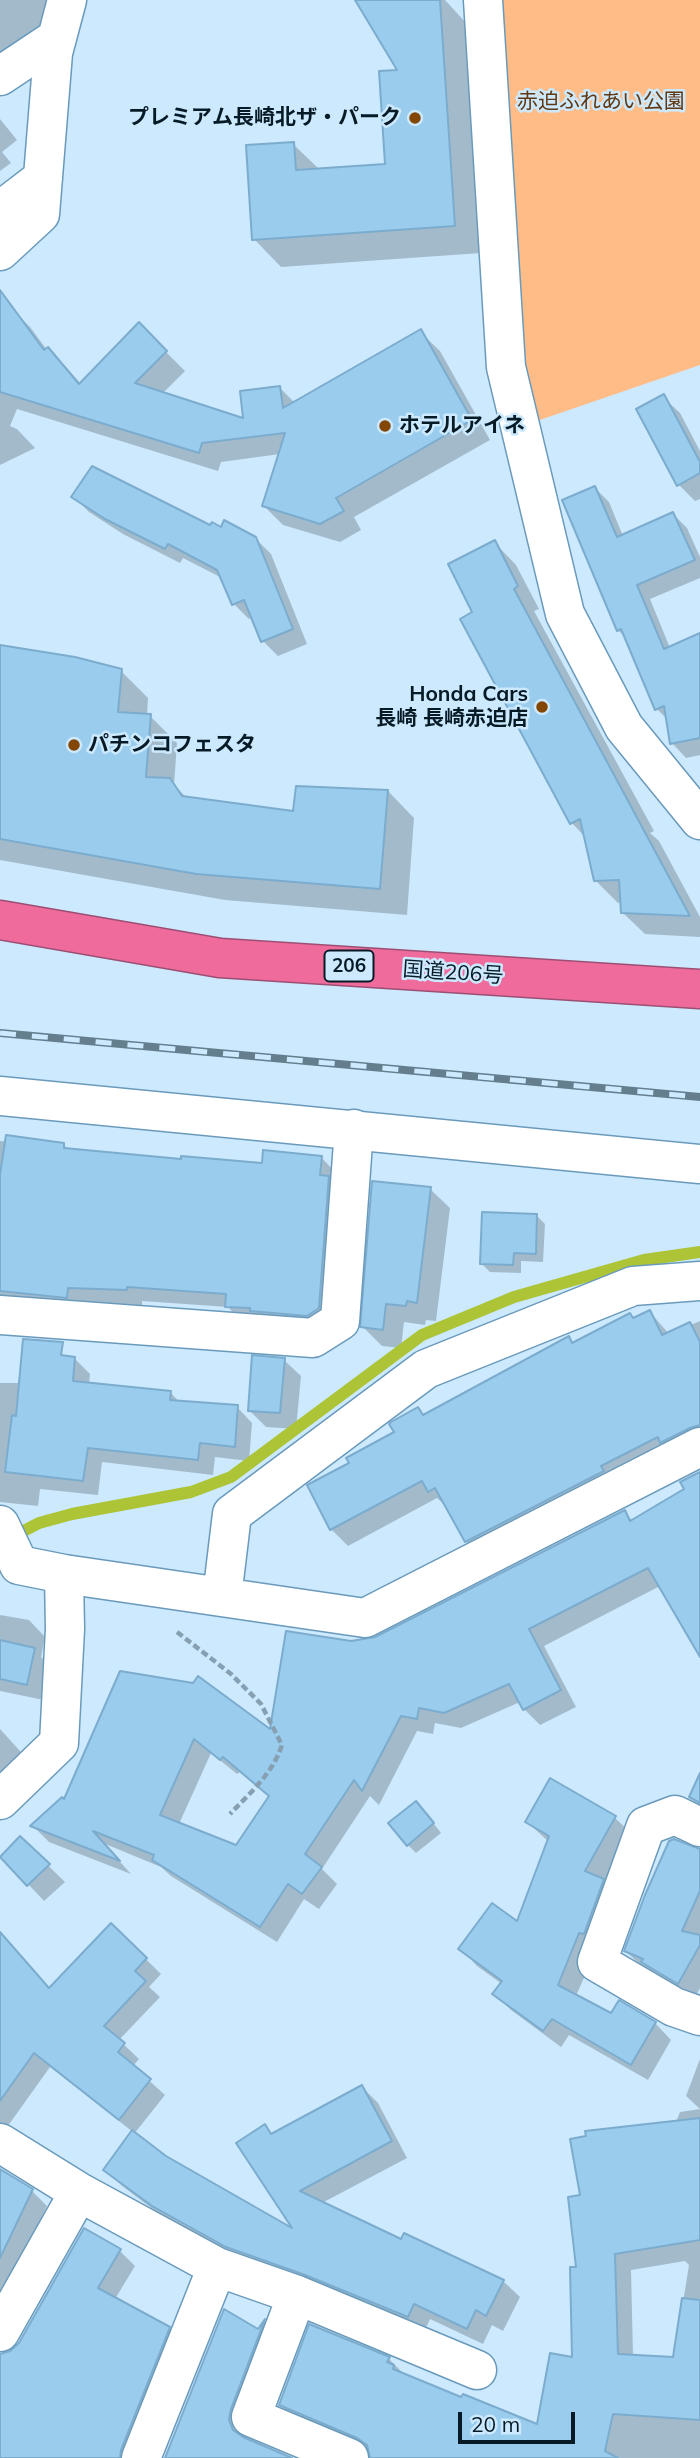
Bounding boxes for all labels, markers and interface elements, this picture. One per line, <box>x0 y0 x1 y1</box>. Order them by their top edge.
park label: 赤迫ふれあい公園 <box>517 89 685 115</box>
place label: プレミアム長崎北ザ・パーク <box>128 105 401 131</box>
marker: プレミアム長崎北ザ・パーク <box>407 110 423 126</box>
place label: ホテルアイネ <box>399 413 525 439</box>
marker: ホテルアイネ <box>377 418 393 434</box>
place label: Honda Cars 長崎 長崎赤迫店 <box>375 682 528 732</box>
marker: Honda Cars 長崎 長崎赤迫店 <box>534 699 550 715</box>
place label: パチンコフェスタ <box>88 732 256 758</box>
marker: パチンコフェスタ <box>66 737 82 753</box>
road number: 206 <box>324 950 374 982</box>
street label: 国道206号 <box>402 957 504 989</box>
scale bar <box>462 2398 579 2442</box>
text: 20 m <box>471 2411 520 2437</box>

